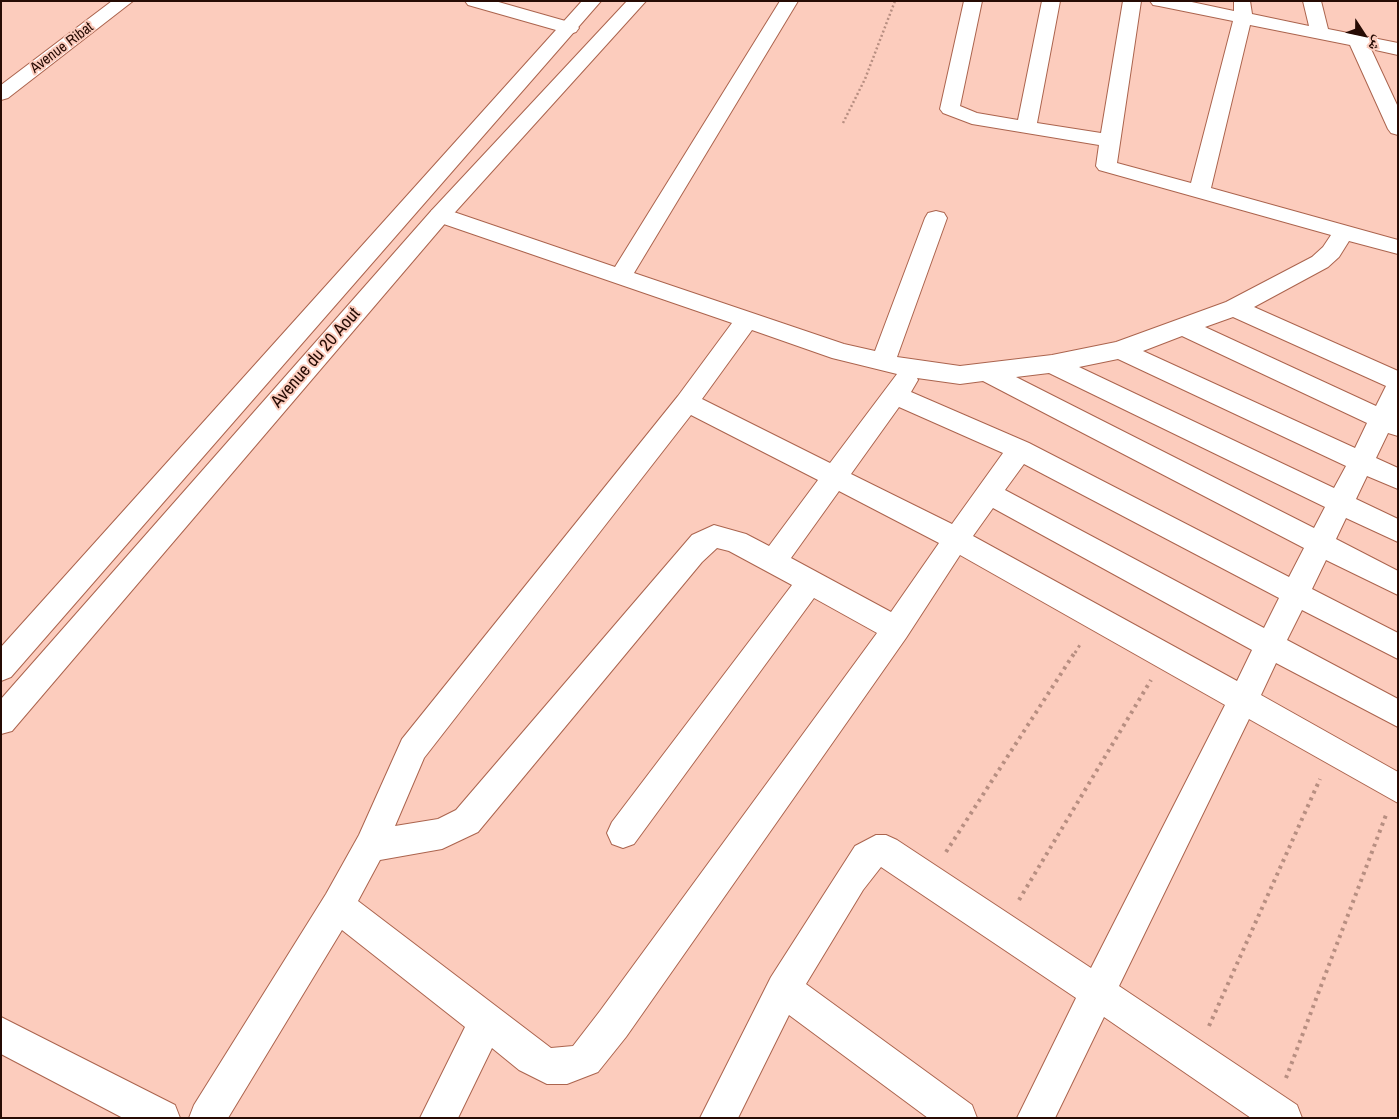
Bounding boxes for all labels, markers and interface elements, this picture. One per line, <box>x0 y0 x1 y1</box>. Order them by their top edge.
north arrow <box>1339 10 1389 60</box>
street label: Avenue Ribat <box>27 18 97 78</box>
text: ش <box>1365 32 1388 55</box>
street label: Avenue du 20 Aout <box>267 304 365 412</box>

